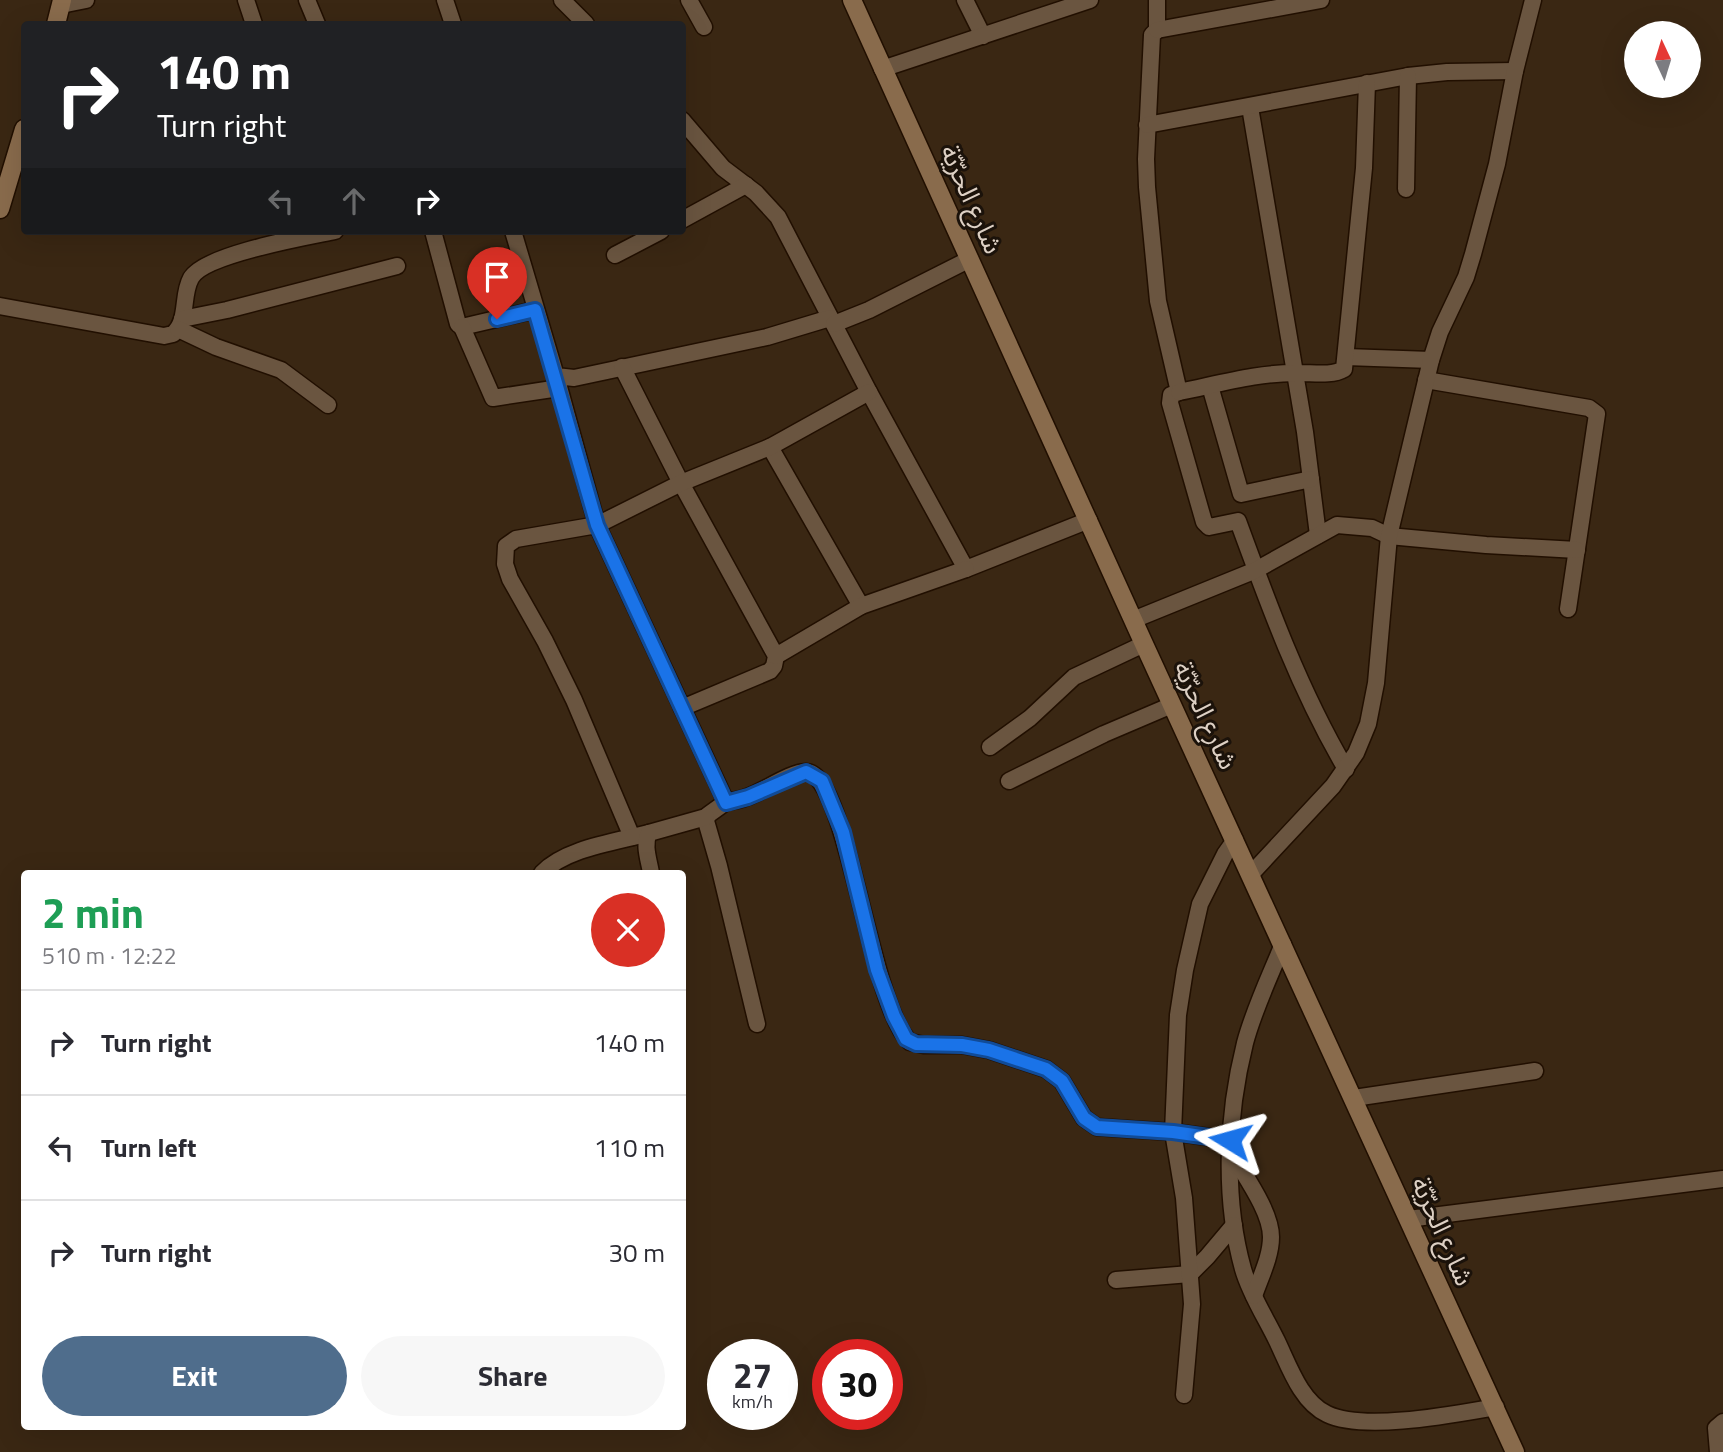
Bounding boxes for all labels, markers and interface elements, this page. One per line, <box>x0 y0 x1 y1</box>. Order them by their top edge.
north arrow <box>1624 21 1701 98</box>
map controls <box>1624 21 1701 98</box>
text: 140 m <box>157 33 291 108</box>
icon: right <box>42 49 133 140</box>
text: Turn right <box>157 101 286 149</box>
street label: شارع الحرّيّة <box>931 138 1013 260</box>
icon: left <box>262 182 300 220</box>
icon: ahead <box>335 182 373 220</box>
icon: right <box>408 182 446 220</box>
pin <box>467 247 527 319</box>
icon: arrive <box>478 258 516 296</box>
street label: شارع الحرّيّة <box>1164 654 1248 776</box>
text: 2 min <box>42 880 144 944</box>
button: close <box>591 893 665 967</box>
text: 510 m · 12:22 <box>42 938 177 973</box>
text: Turn right <box>101 1023 212 1062</box>
text: 140 m <box>594 1023 665 1062</box>
icon: right <box>42 1024 80 1062</box>
position arrow <box>1193 1103 1267 1177</box>
text: Turn left <box>101 1128 196 1167</box>
text: 110 m <box>594 1128 665 1167</box>
icon: left <box>42 1129 80 1167</box>
street label: شارع الحرّيّة <box>1402 1170 1484 1292</box>
text: Turn right <box>101 1233 212 1272</box>
text: 30 m <box>608 1233 665 1272</box>
icon: right <box>42 1234 80 1272</box>
button: Exit <box>42 1336 347 1416</box>
button: Share <box>361 1336 665 1416</box>
speed limit sign: 30 <box>812 1339 903 1430</box>
text: 27 <box>733 1348 772 1402</box>
text: km/h <box>732 1388 773 1415</box>

